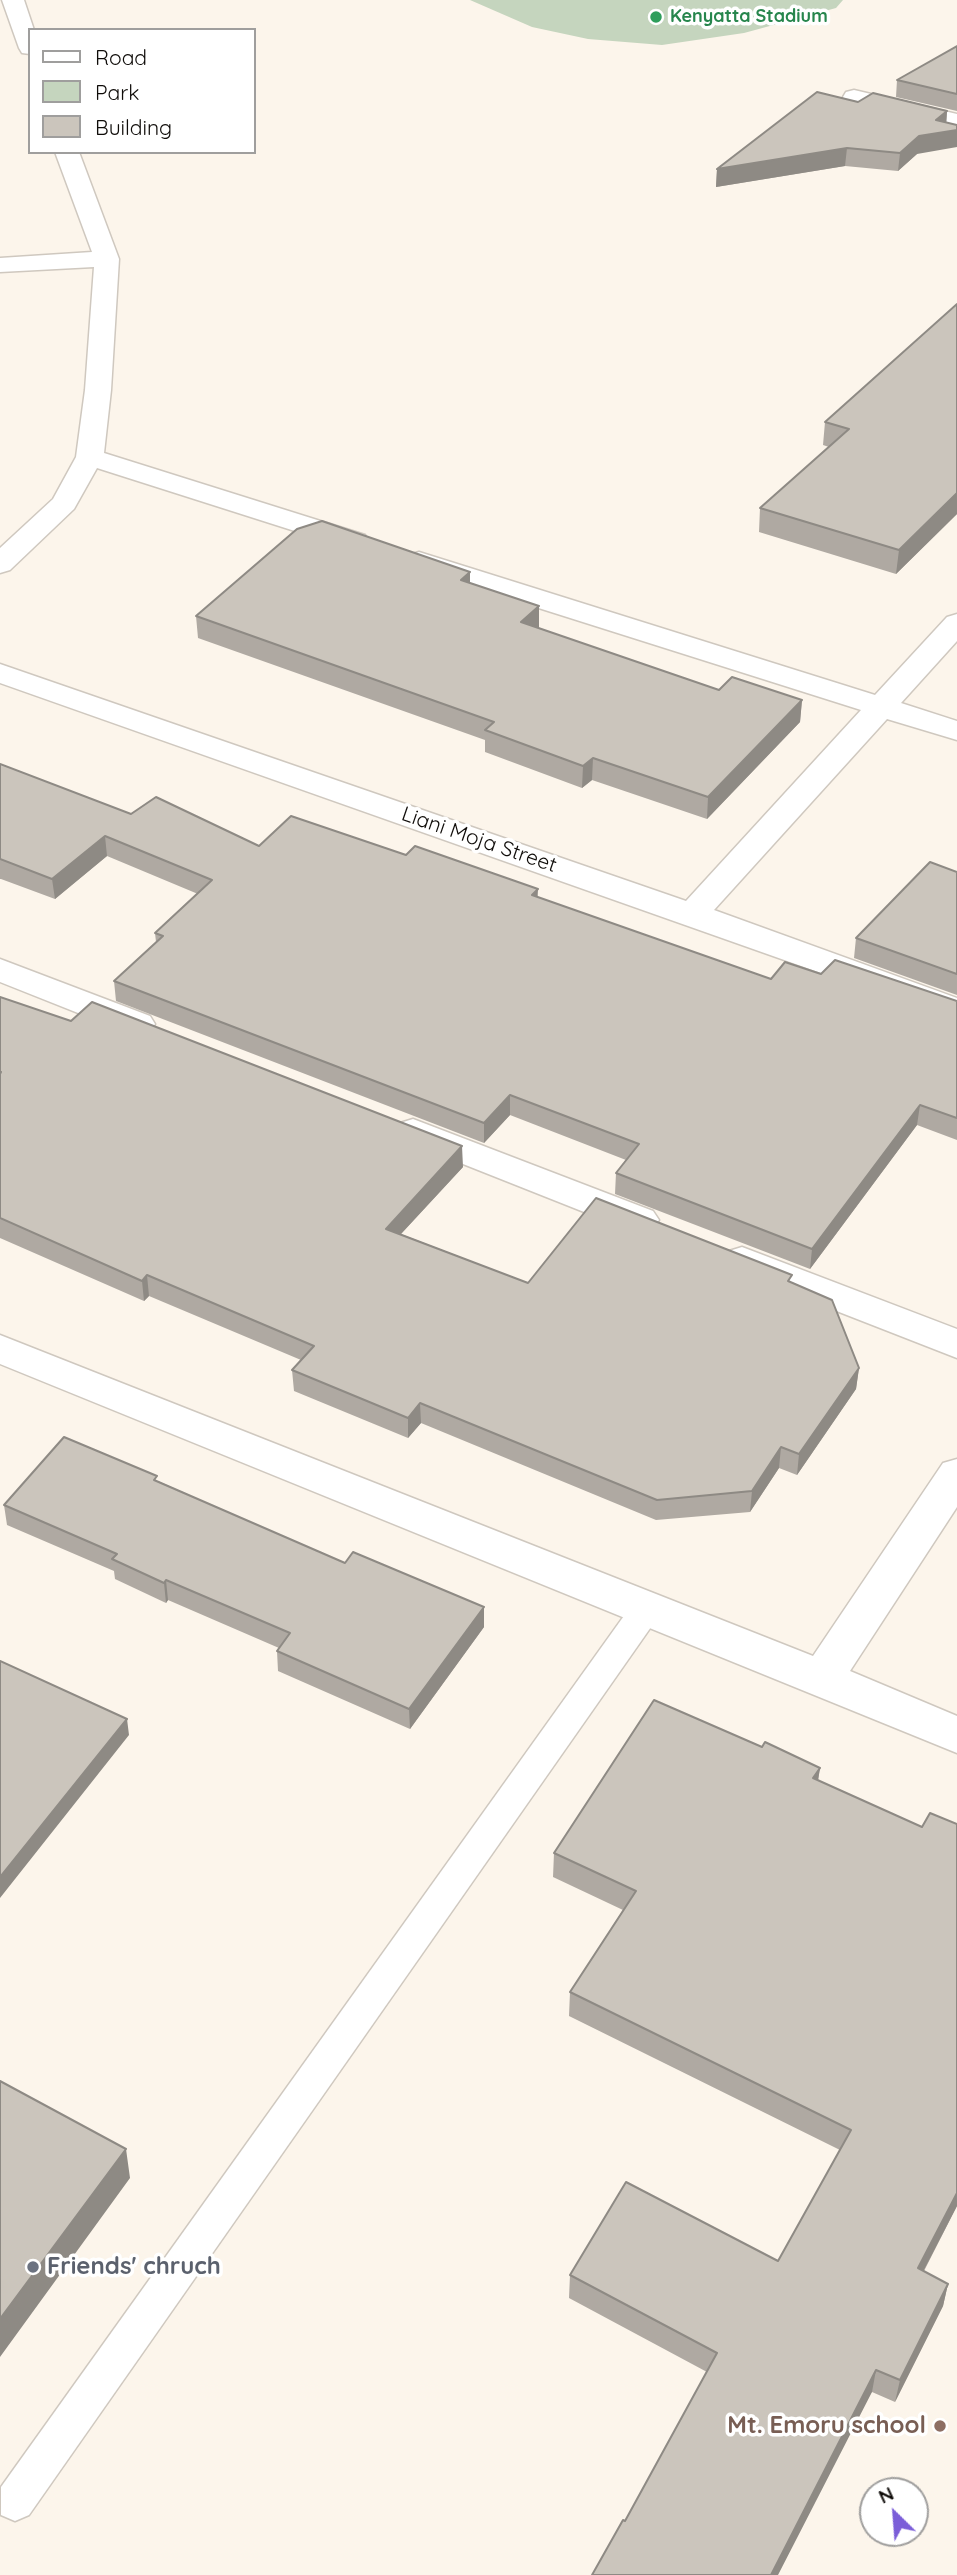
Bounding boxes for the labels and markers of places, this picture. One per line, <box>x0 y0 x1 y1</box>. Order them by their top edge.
place label: Kenyatta Stadium <box>670 6 828 28</box>
marker: Kenyatta Stadium <box>648 9 664 25</box>
place label: Friends' chruch <box>47 2253 221 2281</box>
marker: Friends' chruch <box>25 2259 41 2275</box>
place label: Mt. Emoru school <box>727 2412 926 2440</box>
marker: Mt. Emoru school <box>932 2418 948 2434</box>

